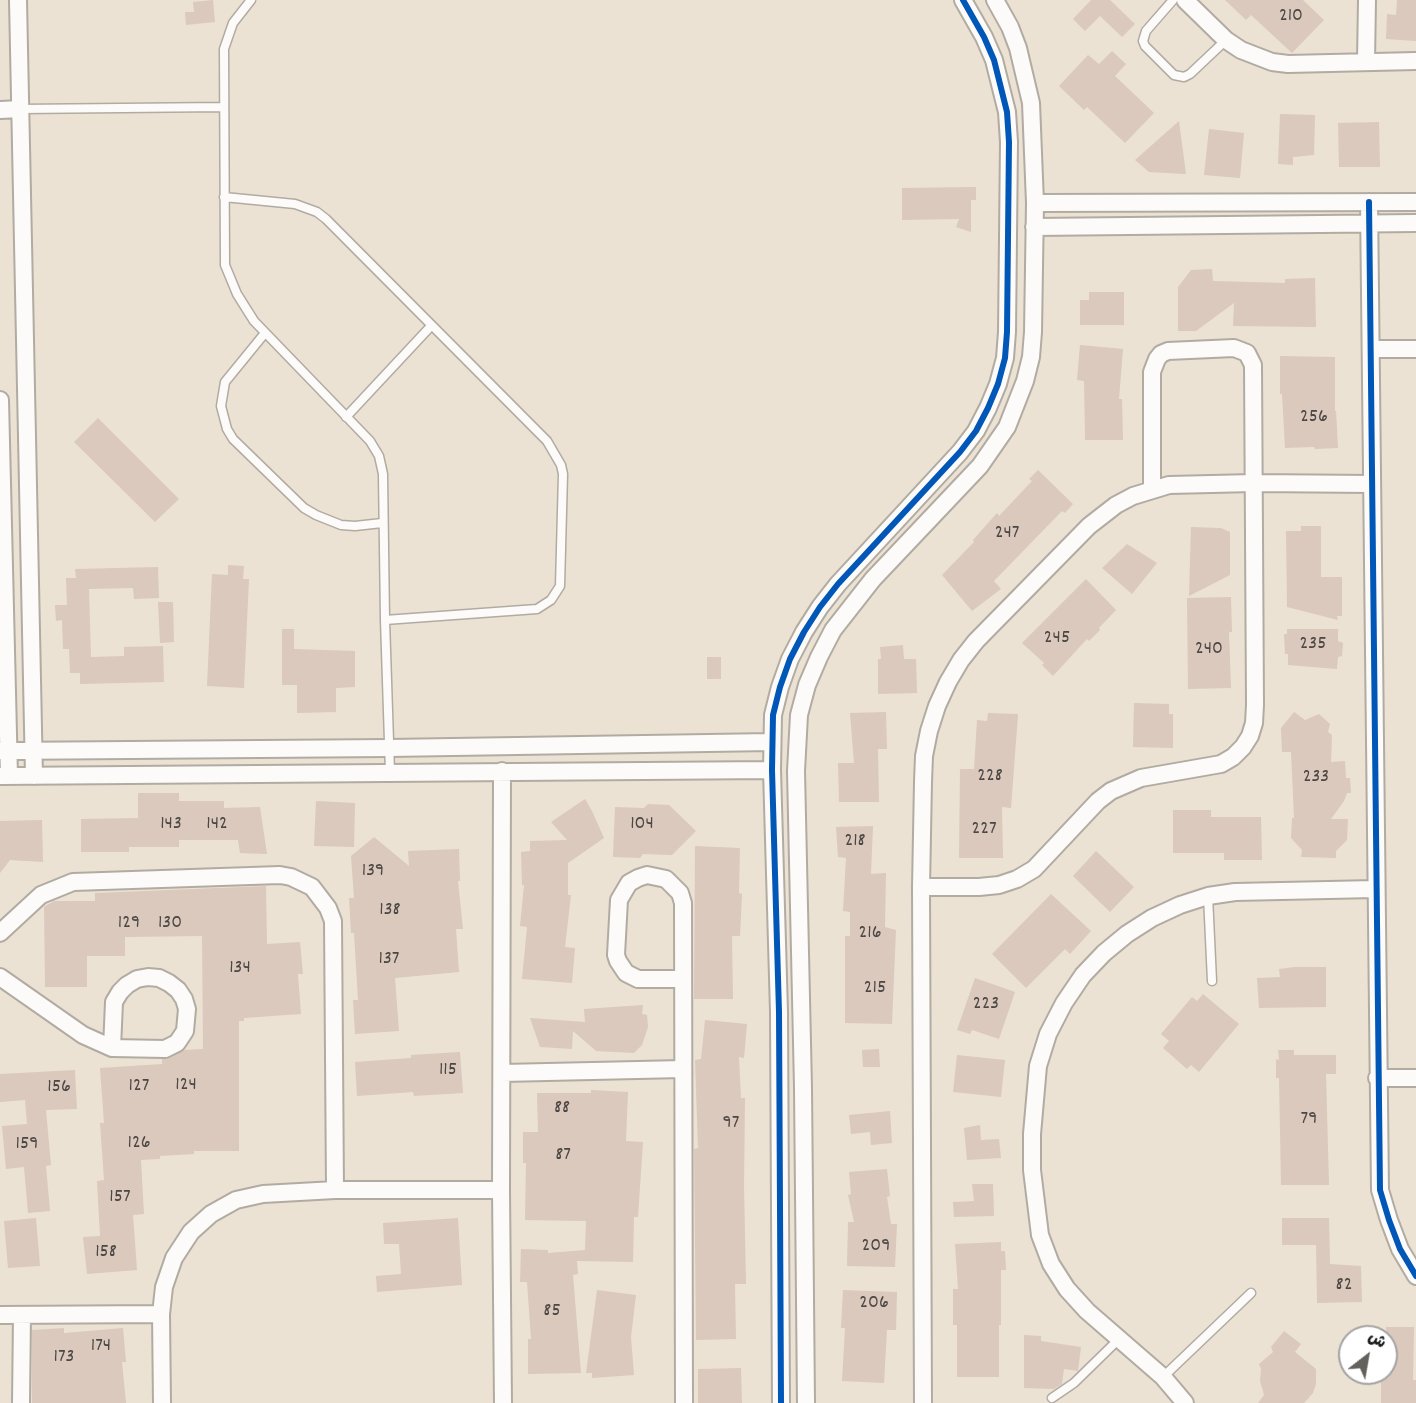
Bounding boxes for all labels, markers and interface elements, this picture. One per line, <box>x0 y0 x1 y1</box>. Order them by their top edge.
house number: 210 <box>1279 5 1303 29</box>
house number: 256 <box>1300 406 1328 430</box>
house number: 247 <box>995 522 1019 546</box>
house number: 245 <box>1044 627 1070 651</box>
house number: 235 <box>1300 633 1326 657</box>
house number: 240 <box>1195 638 1223 662</box>
house number: 228 <box>977 765 1003 789</box>
house number: 233 <box>1303 766 1329 790</box>
house number: 143 <box>160 813 182 837</box>
house number: 142 <box>206 813 228 837</box>
house number: 104 <box>630 813 654 837</box>
house number: 227 <box>971 818 997 842</box>
house number: 218 <box>844 830 866 854</box>
house number: 139 <box>362 860 384 884</box>
house number: 138 <box>379 899 401 923</box>
house number: 129 <box>118 912 140 936</box>
house number: 130 <box>158 912 182 936</box>
house number: 216 <box>859 922 881 946</box>
house number: 137 <box>379 948 399 972</box>
house number: 134 <box>229 957 251 981</box>
house number: 215 <box>864 977 886 1001</box>
house number: 223 <box>973 993 999 1017</box>
house number: 115 <box>439 1059 457 1083</box>
house number: 124 <box>175 1074 197 1098</box>
house number: 127 <box>129 1075 149 1099</box>
house number: 156 <box>47 1076 71 1100</box>
house number: 88 <box>554 1097 570 1121</box>
house number: 79 <box>1301 1108 1317 1132</box>
house number: 97 <box>723 1112 739 1136</box>
house number: 126 <box>128 1132 150 1156</box>
house number: 159 <box>16 1133 38 1157</box>
house number: 87 <box>555 1144 571 1168</box>
house number: 157 <box>109 1186 131 1210</box>
house number: 209 <box>862 1235 890 1259</box>
house number: 158 <box>95 1241 117 1265</box>
house number: 82 <box>1336 1274 1352 1298</box>
house number: 206 <box>859 1292 889 1316</box>
house number: 85 <box>543 1300 561 1324</box>
north arrow <box>1338 1325 1398 1385</box>
text: ش <box>1363 1326 1390 1355</box>
house number: 174 <box>91 1335 111 1359</box>
house number: 173 <box>54 1346 74 1370</box>

